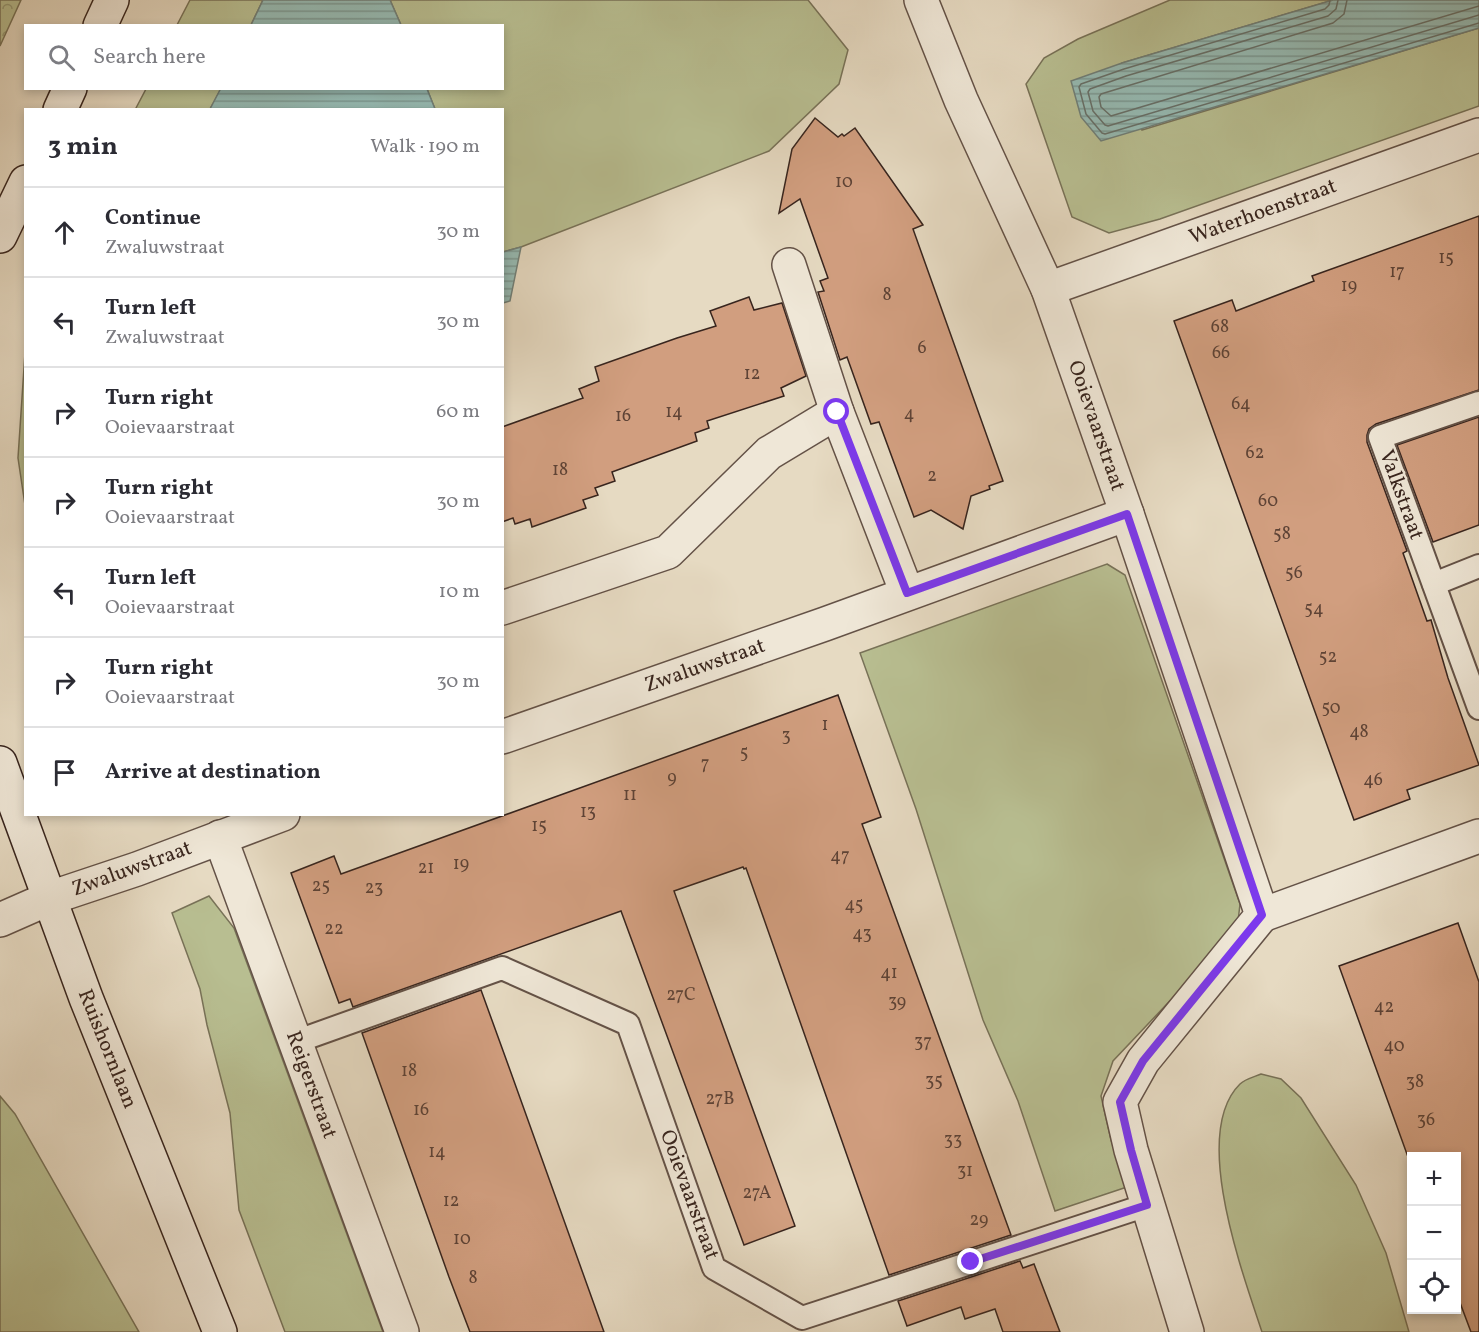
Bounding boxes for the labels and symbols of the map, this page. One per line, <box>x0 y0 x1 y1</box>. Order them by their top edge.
house number: 10 <box>835 170 853 195</box>
street label: Waterhoenstraat <box>1185 172 1341 252</box>
house number: 15 <box>1438 246 1454 271</box>
house number: 17 <box>1389 260 1405 285</box>
house number: 19 <box>1341 274 1357 299</box>
house number: 8 <box>882 283 892 308</box>
house number: 68 <box>1211 315 1229 340</box>
house number: 6 <box>917 336 927 361</box>
house number: 66 <box>1212 341 1230 366</box>
street label: Ooievaarstraat <box>1060 357 1132 495</box>
house number: 12 <box>744 362 760 387</box>
house number: 64 <box>1231 392 1251 417</box>
route start <box>823 398 849 424</box>
house number: 14 <box>665 400 683 425</box>
house number: 4 <box>904 402 914 427</box>
house number: 16 <box>615 404 631 429</box>
house number: 62 <box>1246 441 1264 466</box>
street label: Valkstraat <box>1371 446 1431 544</box>
house number: 18 <box>552 458 568 483</box>
house number: 2 <box>927 464 937 489</box>
house number: 60 <box>1258 489 1278 514</box>
house number: 58 <box>1273 522 1291 547</box>
house number: 56 <box>1285 561 1303 586</box>
house number: 54 <box>1304 597 1324 622</box>
street label: Zwaluwstraat <box>641 632 769 700</box>
house number: 52 <box>1319 645 1337 670</box>
house number: 50 <box>1321 696 1341 721</box>
house number: 1 <box>822 713 828 738</box>
house number: 48 <box>1349 720 1369 745</box>
house number: 3 <box>781 724 791 749</box>
house number: 5 <box>740 741 748 766</box>
house number: 7 <box>701 752 709 777</box>
house number: 9 <box>667 766 677 791</box>
house number: 46 <box>1363 768 1383 793</box>
house number: 11 <box>623 783 637 808</box>
house number: 13 <box>580 800 596 825</box>
house number: 15 <box>531 814 547 839</box>
street label: Zwaluwstraat <box>68 834 196 904</box>
house number: 47 <box>830 844 850 869</box>
house number: 19 <box>453 852 469 877</box>
house number: 21 <box>418 856 434 881</box>
house number: 25 <box>312 874 330 899</box>
house number: 23 <box>365 876 383 901</box>
house number: 45 <box>845 893 863 918</box>
house number: 22 <box>324 917 344 942</box>
house number: 43 <box>852 922 872 947</box>
house number: 41 <box>880 961 898 986</box>
house number: 27C <box>666 983 696 1008</box>
street label: Ruishornlaan <box>70 985 144 1113</box>
house number: 39 <box>888 990 906 1015</box>
house number: 42 <box>1374 995 1394 1020</box>
street label: Reigerstraat <box>278 1027 344 1143</box>
house number: 37 <box>914 1030 932 1055</box>
house number: 40 <box>1383 1034 1405 1059</box>
house number: 18 <box>401 1059 417 1084</box>
house number: 35 <box>925 1069 943 1094</box>
house number: 38 <box>1406 1070 1424 1095</box>
house number: 27B <box>705 1087 735 1112</box>
house number: 16 <box>413 1098 429 1123</box>
house number: 36 <box>1417 1108 1435 1133</box>
street label: Ooievaarstraat <box>652 1126 726 1264</box>
house number: 33 <box>944 1128 962 1153</box>
house number: 14 <box>428 1140 446 1165</box>
house number: 31 <box>957 1159 973 1184</box>
house number: 27A <box>743 1181 772 1206</box>
house number: 12 <box>443 1189 459 1214</box>
house number: 29 <box>970 1208 988 1233</box>
house number: 10 <box>453 1227 471 1252</box>
route end <box>957 1248 983 1274</box>
house number: 8 <box>468 1266 478 1291</box>

